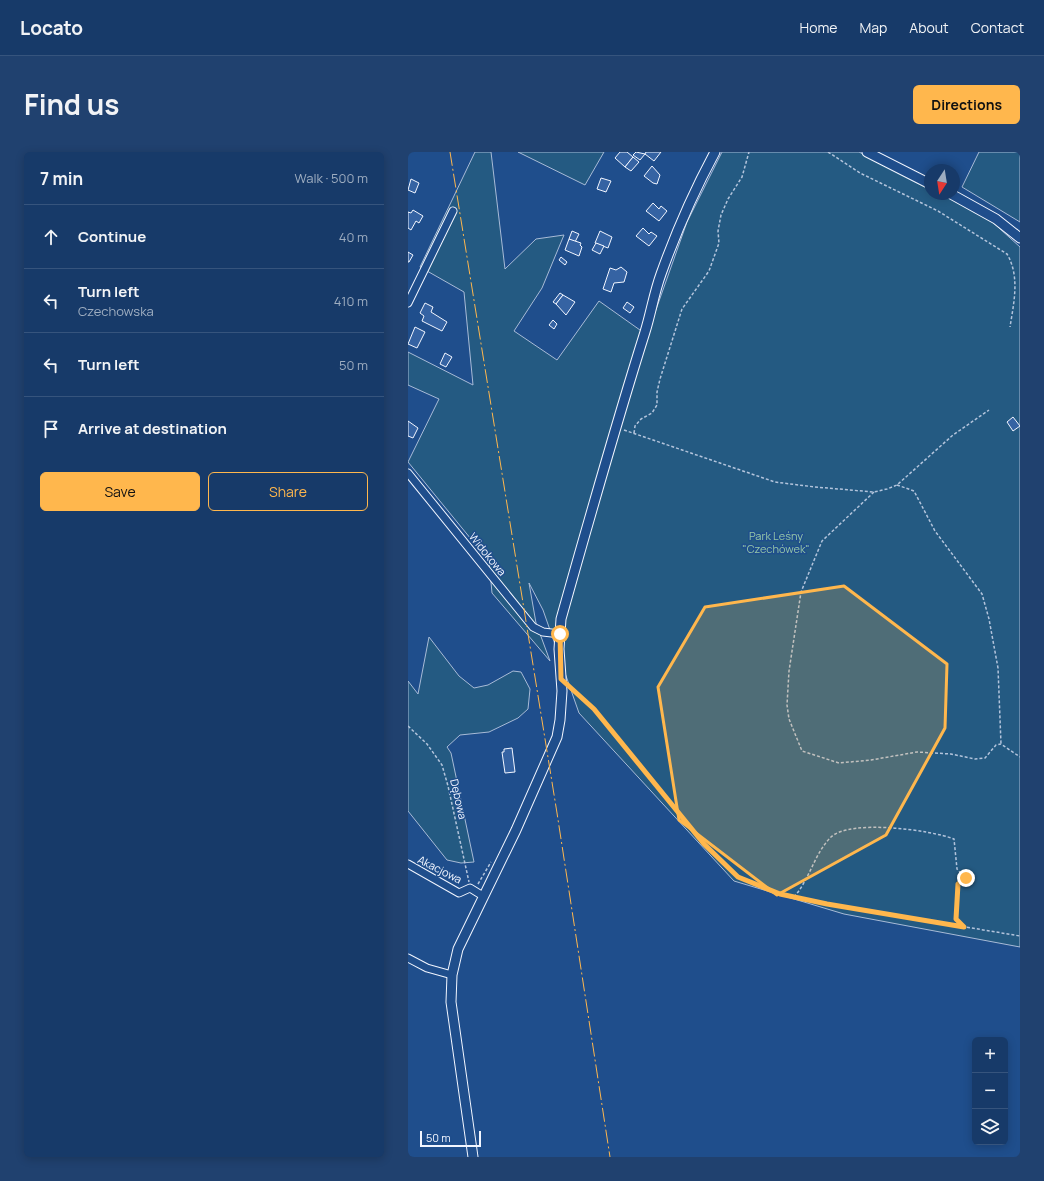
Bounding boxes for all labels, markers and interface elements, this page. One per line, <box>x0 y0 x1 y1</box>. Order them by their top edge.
text: Locato <box>20 15 83 41</box>
text: Home <box>800 18 837 37</box>
text: Map <box>859 18 887 37</box>
text: About <box>909 18 949 37</box>
text: Contact <box>971 18 1024 37</box>
text: Find us <box>24 85 119 123</box>
button: Directions <box>913 85 1020 124</box>
north arrow <box>924 164 960 200</box>
text: 7 min <box>40 167 83 190</box>
text: Walk · 500 m <box>295 169 368 187</box>
icon: ahead <box>40 226 62 248</box>
text: Continue <box>78 226 146 247</box>
text: 40 m <box>339 228 368 246</box>
text: Turn left <box>78 281 140 302</box>
icon: left <box>40 290 62 312</box>
text: 410 m <box>334 292 368 310</box>
text: Czechowska <box>78 302 154 320</box>
icon: left <box>40 354 62 376</box>
text: Turn left <box>78 354 140 375</box>
text: 50 m <box>339 356 368 374</box>
icon: arrive <box>40 418 62 440</box>
text: Arrive at destination <box>78 418 227 439</box>
button: Save <box>40 472 200 511</box>
button: Share <box>208 472 368 511</box>
park label: Park Leśny "Czechówek" <box>742 528 810 556</box>
street label: Widokowa <box>466 529 510 579</box>
route start <box>551 625 569 643</box>
street label: Dębowa <box>447 777 471 821</box>
street label: Akacjowa <box>415 851 465 887</box>
route end <box>957 869 975 887</box>
map controls <box>972 1037 1008 1145</box>
button: + <box>972 1037 1008 1073</box>
button: − <box>972 1073 1008 1109</box>
button: layers <box>972 1109 1008 1145</box>
scale bar <box>420 1129 481 1148</box>
text: 50 m <box>426 1130 451 1145</box>

